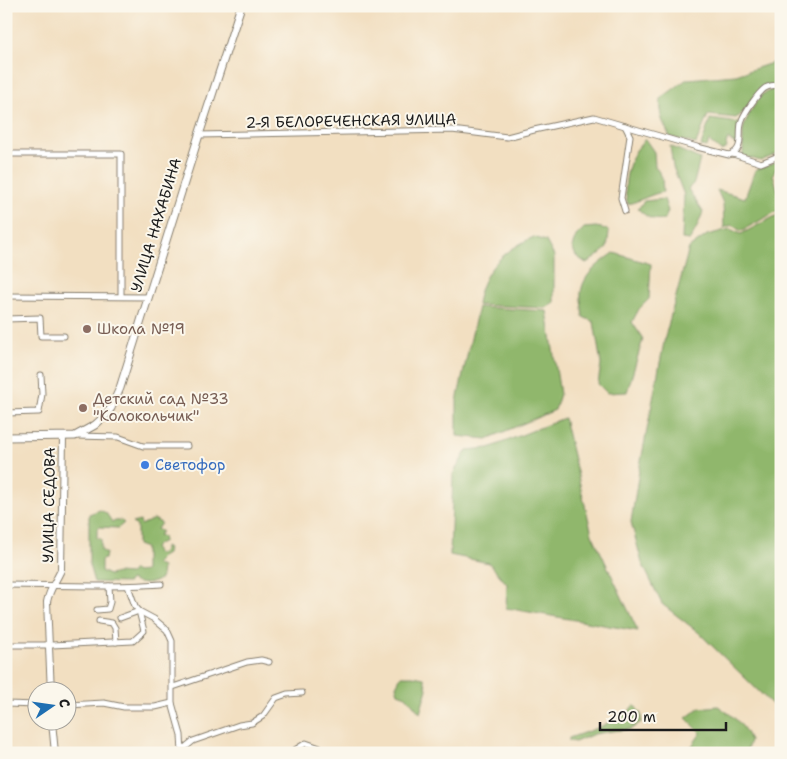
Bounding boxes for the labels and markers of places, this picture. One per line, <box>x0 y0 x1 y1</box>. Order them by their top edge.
place label: Школа №19 <box>97 319 185 339</box>
marker: Школа №19 <box>81 323 93 335</box>
place label: Детский сад №33 "Колокольчик" <box>93 389 229 426</box>
marker: Детский сад №33 "Колокольчик" <box>77 402 89 414</box>
place label: Светофор <box>155 455 226 475</box>
marker: Светофор <box>139 459 151 471</box>

